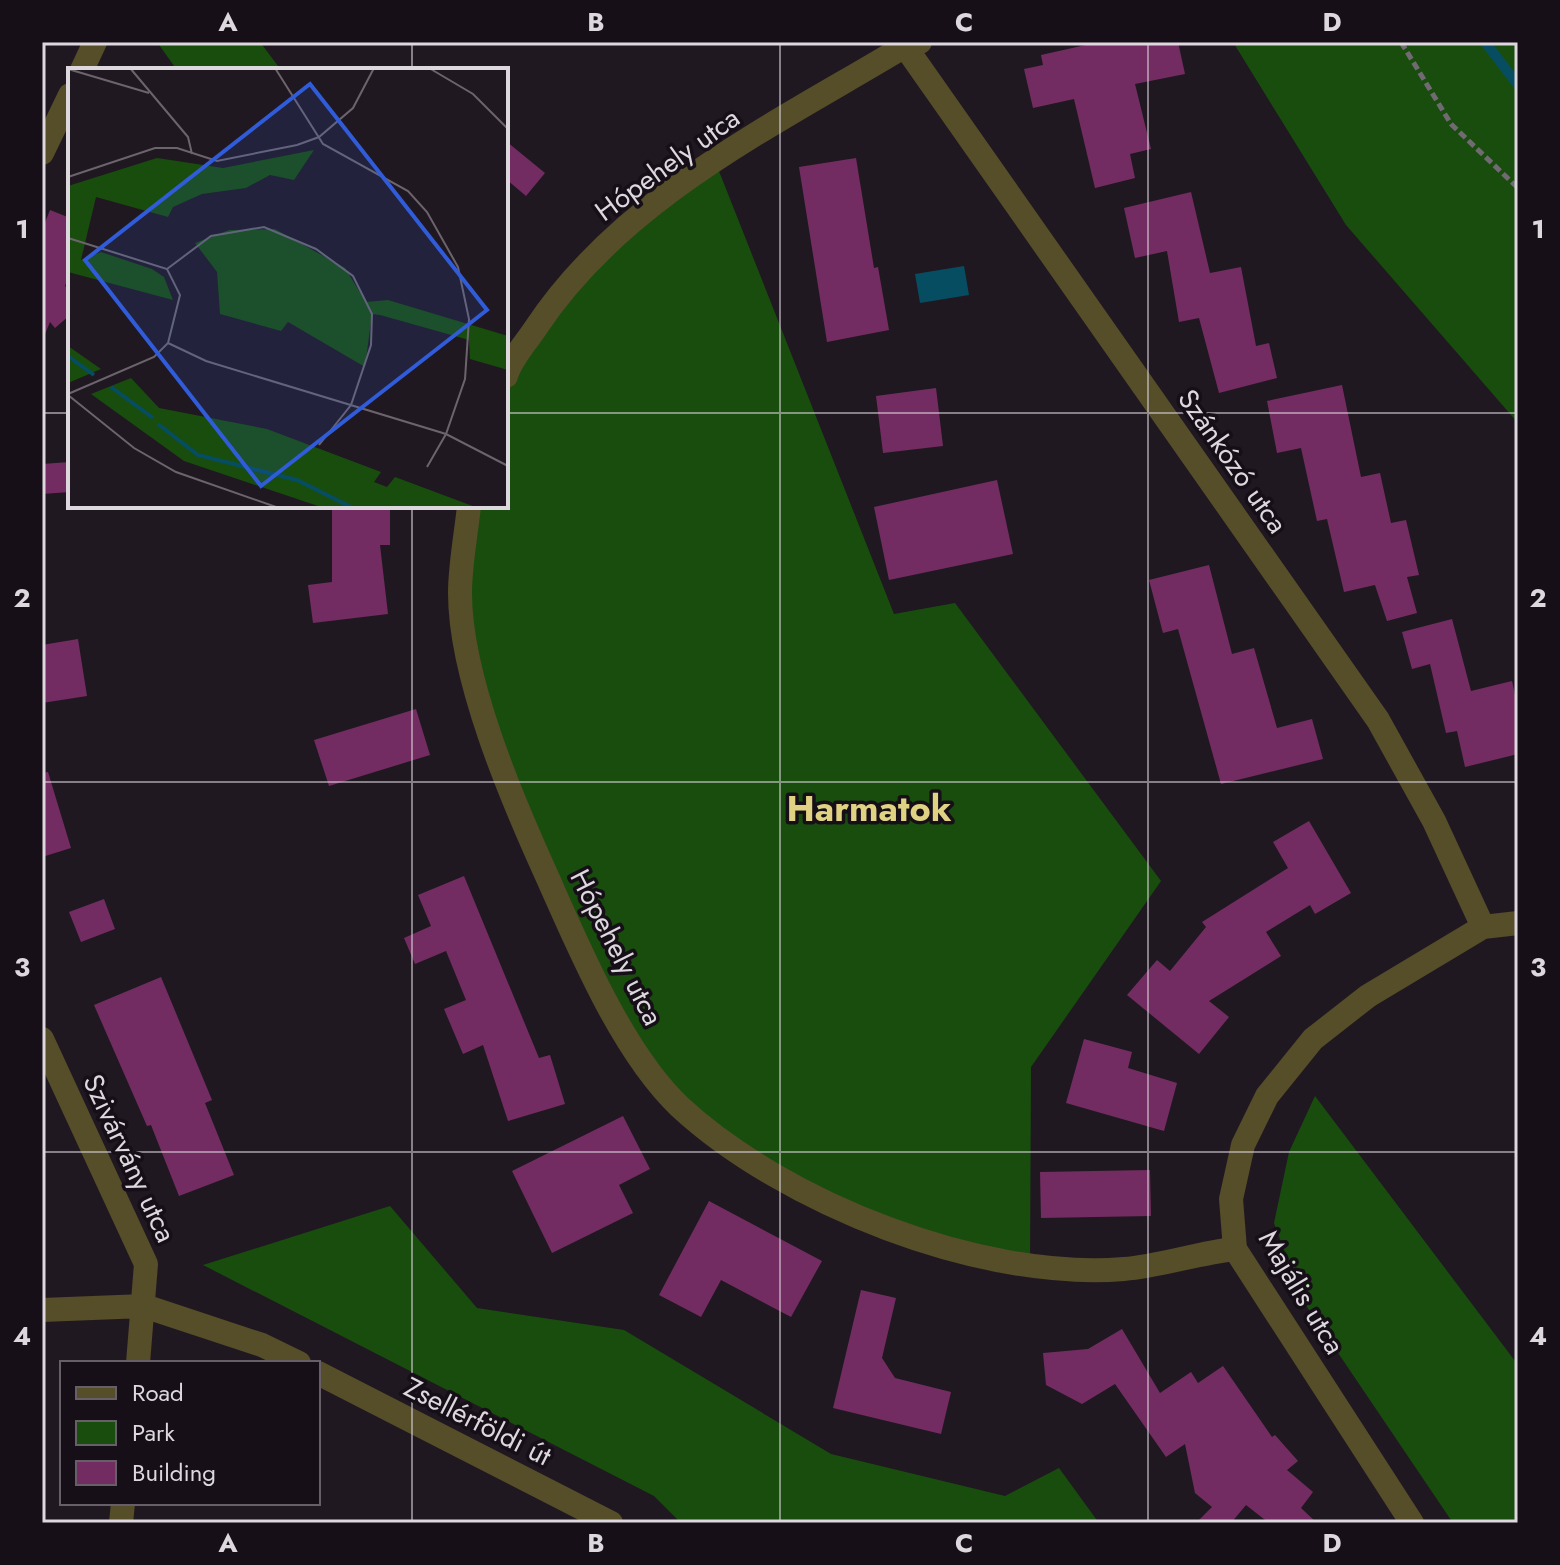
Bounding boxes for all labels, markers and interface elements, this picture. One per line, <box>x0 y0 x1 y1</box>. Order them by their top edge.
text: A <box>217 3 238 41</box>
text: B <box>587 3 605 41</box>
text: C <box>955 3 973 41</box>
text: D <box>1322 3 1342 41</box>
inset map <box>68 68 508 508</box>
street label: Hópehely utca <box>586 98 748 231</box>
text: 1 <box>15 210 29 248</box>
text: 1 <box>1531 210 1545 248</box>
street label: Szánkózó utca <box>1168 381 1297 542</box>
text: 2 <box>13 579 31 617</box>
text: 2 <box>1529 579 1547 617</box>
district label: Harmatok <box>787 782 952 834</box>
street label: Hópehely utca <box>560 862 673 1032</box>
text: 3 <box>14 948 30 986</box>
text: 3 <box>1530 948 1546 986</box>
street label: Szivárvány utca <box>73 1067 186 1249</box>
street label: Majális utca <box>1248 1222 1355 1362</box>
text: 4 <box>13 1317 31 1355</box>
text: 4 <box>1529 1317 1547 1355</box>
legend <box>60 1361 320 1505</box>
street label: Zsellérföldi út <box>397 1367 559 1476</box>
text: Road <box>132 1375 184 1410</box>
text: Park <box>132 1415 175 1450</box>
text: Building <box>132 1455 216 1490</box>
text: A <box>217 1524 238 1562</box>
text: B <box>587 1524 605 1562</box>
text: C <box>955 1524 973 1562</box>
text: D <box>1322 1524 1342 1562</box>

